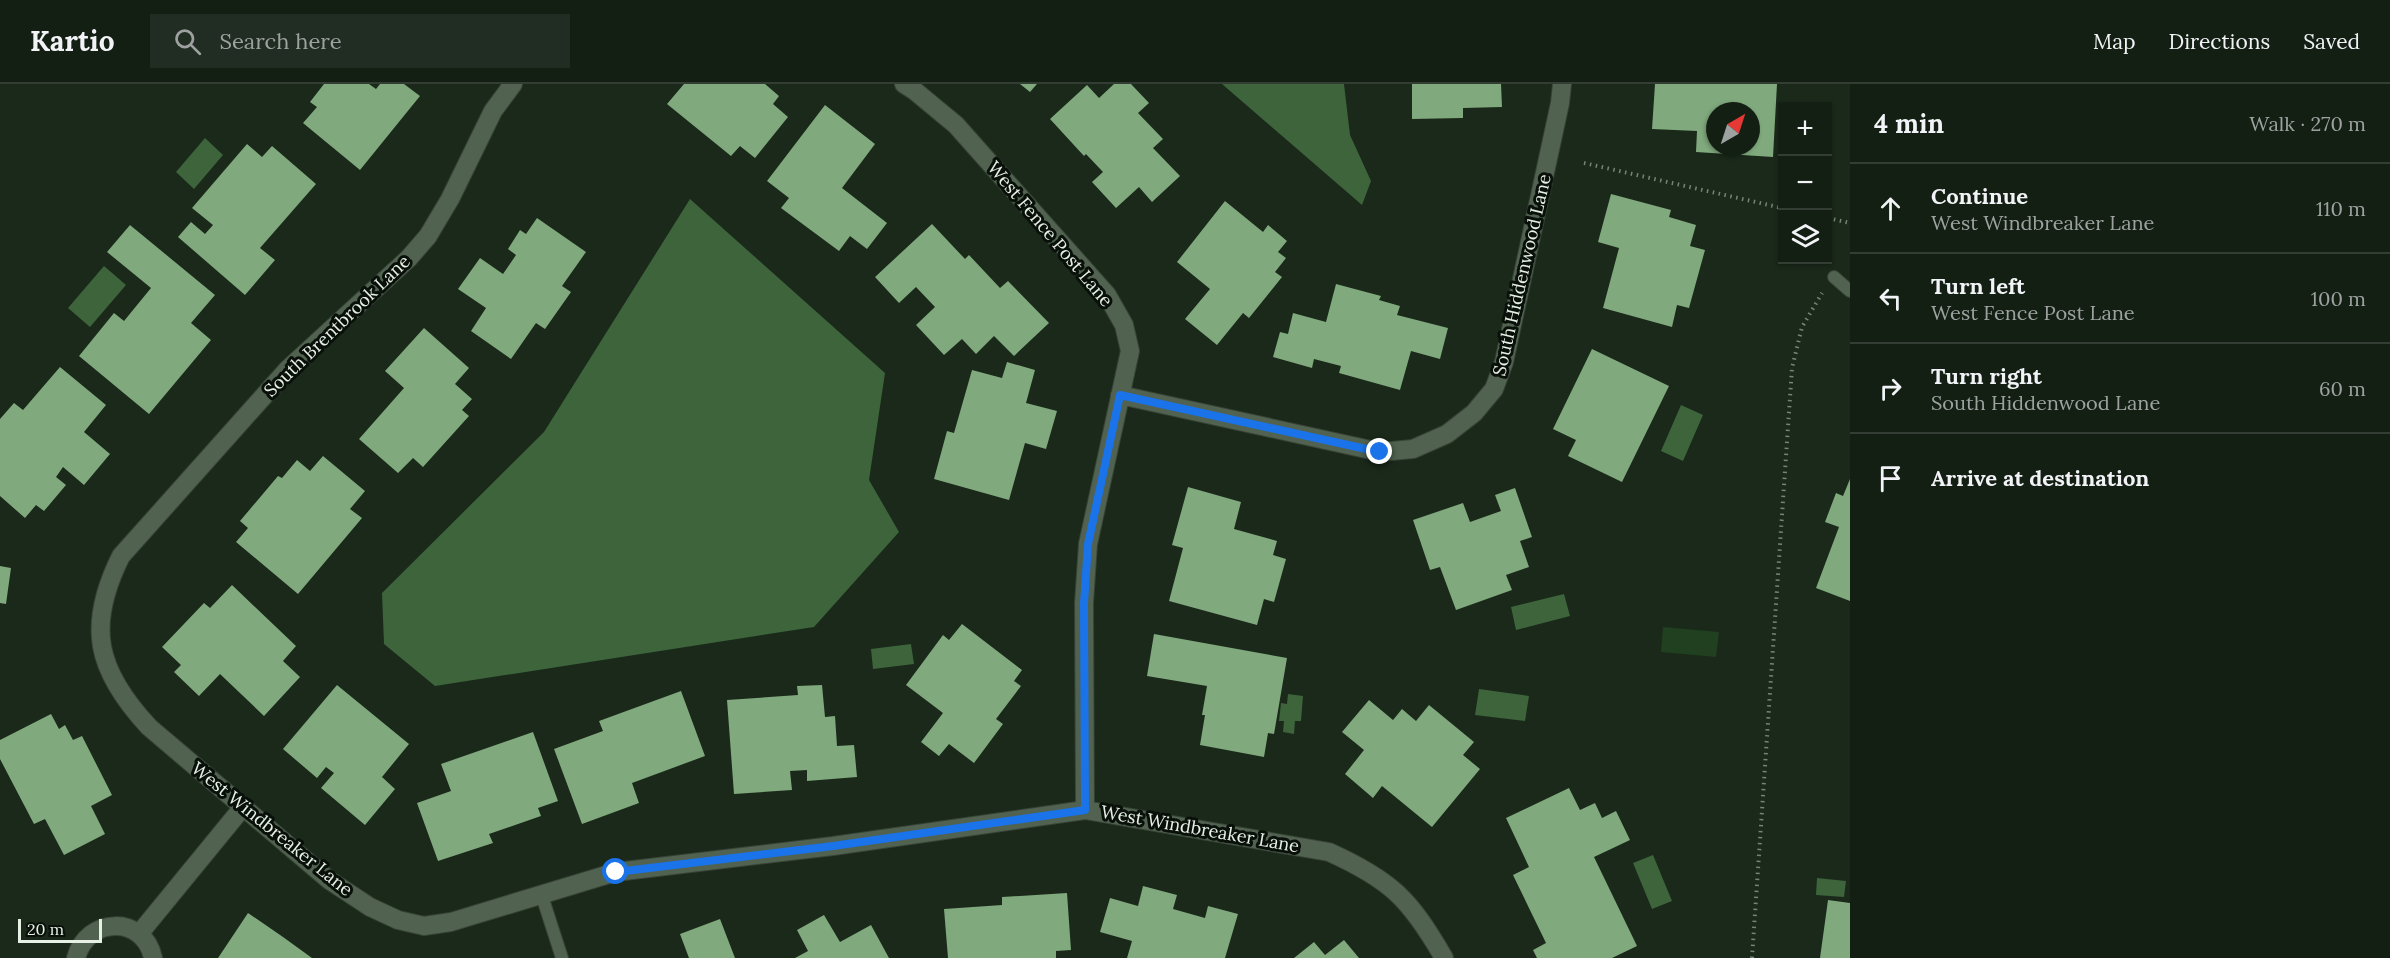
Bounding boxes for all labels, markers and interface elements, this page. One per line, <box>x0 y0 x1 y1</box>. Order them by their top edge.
search box <box>150 14 570 68</box>
text: Kartio <box>30 23 114 59</box>
icon: search <box>171 25 204 58</box>
text: Search here <box>219 27 342 55</box>
text: Map <box>2093 28 2136 55</box>
text: Directions <box>2169 28 2270 55</box>
text: Saved <box>2303 28 2360 55</box>
north arrow <box>1706 102 1760 156</box>
map controls <box>1778 102 1832 264</box>
button: + <box>1778 102 1832 156</box>
text: 4 min <box>1874 107 1944 140</box>
text: Walk · 270 m <box>2249 111 2366 136</box>
street label: West Fence Post Lane <box>983 156 1118 311</box>
button: − <box>1778 156 1832 210</box>
street label: South Hiddenwood Lane <box>1487 172 1556 378</box>
text: Continue <box>1931 182 2028 210</box>
icon: ahead <box>1874 192 1907 225</box>
text: 110 m <box>2316 196 2366 221</box>
button: layers <box>1778 210 1832 264</box>
text: West Windbreaker Lane <box>1931 210 2154 235</box>
street label: South Brentbrook Lane <box>259 250 415 401</box>
text: Turn left <box>1931 272 2025 300</box>
icon: left <box>1874 282 1907 315</box>
text: 100 m <box>2311 286 2366 311</box>
text: West Fence Post Lane <box>1931 300 2135 325</box>
text: Turn right <box>1931 362 2042 390</box>
icon: right <box>1874 372 1907 405</box>
text: 60 m <box>2319 376 2366 401</box>
text: South Hiddenwood Lane <box>1931 390 2160 415</box>
route end <box>1366 438 1392 464</box>
icon: arrive <box>1874 462 1907 495</box>
text: Arrive at destination <box>1931 464 2149 492</box>
street label: West Windbreaker Lane <box>187 756 358 901</box>
street label: West Windbreaker Lane <box>1099 800 1301 857</box>
route start <box>602 858 628 884</box>
scale bar <box>18 916 102 944</box>
text: 20 m <box>27 919 64 939</box>

